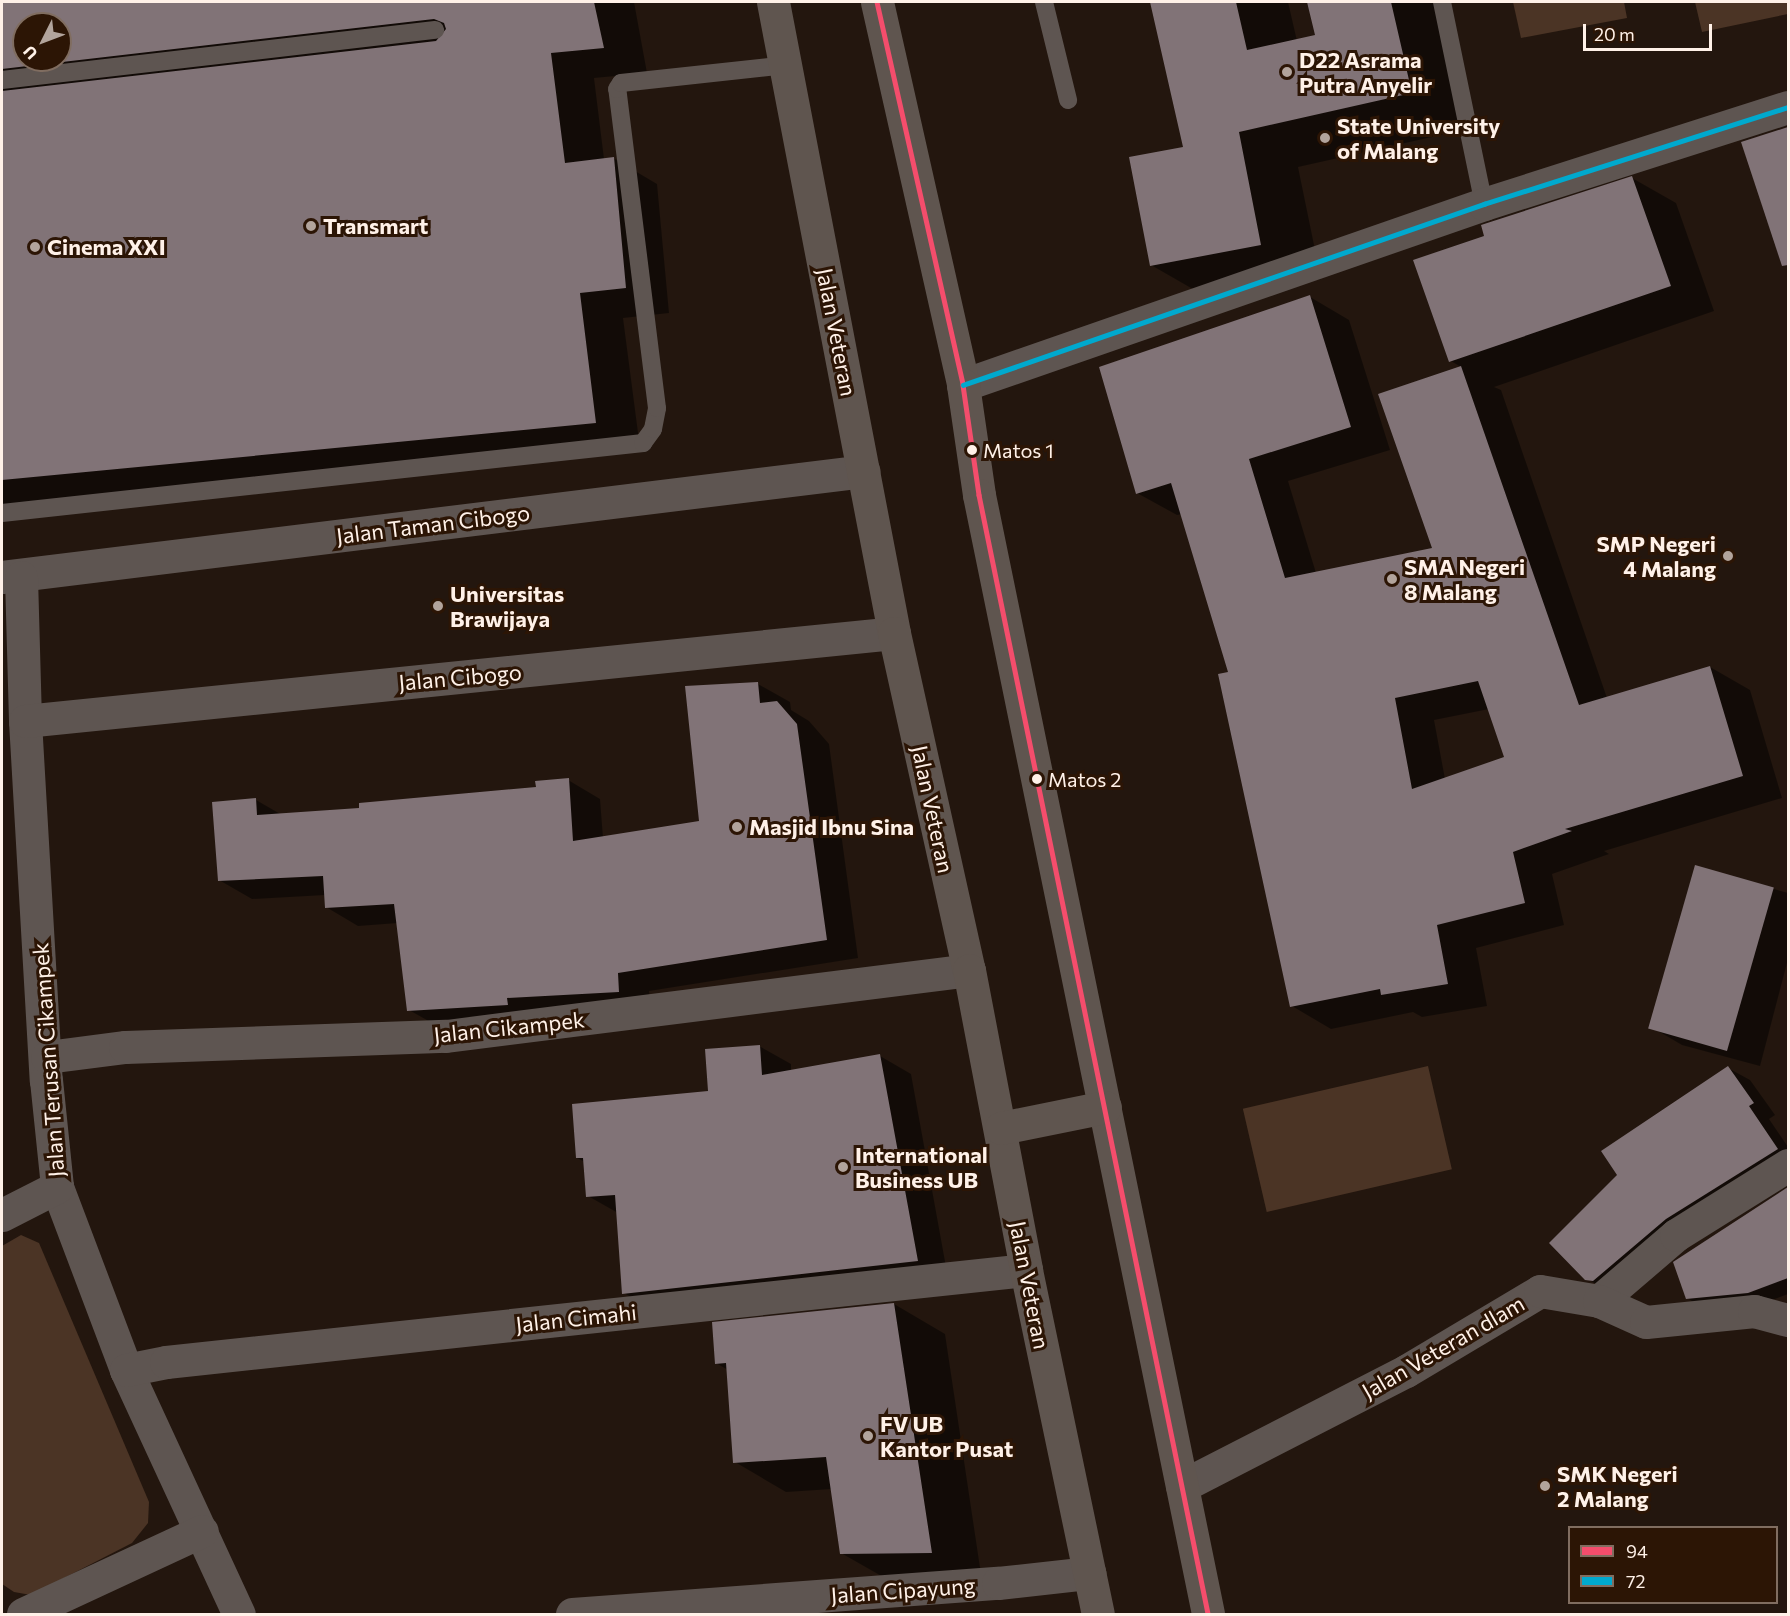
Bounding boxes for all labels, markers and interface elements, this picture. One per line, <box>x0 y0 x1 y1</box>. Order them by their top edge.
north arrow <box>12 12 72 72</box>
scale bar <box>1586 12 1715 50</box>
text: 20 m <box>1594 23 1635 45</box>
text: U <box>19 42 41 64</box>
place label: D22 Asrama Putra Anyelir <box>1299 46 1432 98</box>
marker: D22 Asrama Putra Anyelir <box>1280 65 1294 79</box>
place label: State University of Malang <box>1337 112 1500 164</box>
marker: State University of Malang <box>1318 131 1332 145</box>
place label: Transmart <box>323 213 428 239</box>
marker: Transmart <box>304 219 318 233</box>
place label: Cinema XXI <box>47 234 166 260</box>
marker: Cinema XXI <box>28 240 42 254</box>
street label: Jalan Veteran <box>812 266 862 398</box>
place label: Matos 1 <box>983 438 1054 462</box>
marker: Matos 1 <box>966 444 978 456</box>
street label: Jalan Taman Cibogo <box>335 499 531 549</box>
place label: SMP Negeri 4 Malang <box>1596 530 1716 582</box>
marker: SMP Negeri 4 Malang <box>1721 549 1735 563</box>
place label: SMA Negeri 8 Malang <box>1404 553 1525 604</box>
marker: SMA Negeri 8 Malang <box>1385 572 1399 586</box>
place label: Universitas Brawijaya <box>450 580 564 632</box>
marker: Universitas Brawijaya <box>431 599 445 613</box>
street label: Jalan Cibogo <box>397 658 523 696</box>
street label: Jalan Veteran <box>907 743 959 875</box>
place label: Matos 2 <box>1048 767 1121 791</box>
marker: Matos 2 <box>1031 773 1043 785</box>
place label: Masjid Ibnu Sina <box>749 814 914 840</box>
marker: Masjid Ibnu Sina <box>730 820 744 834</box>
street label: Jalan Terusan Cikampek <box>27 942 69 1178</box>
street label: Jalan Cikampek <box>432 1006 586 1048</box>
place label: International Business UB <box>855 1141 988 1192</box>
marker: International Business UB <box>836 1160 850 1174</box>
street label: Jalan Veteran <box>1005 1219 1055 1351</box>
street label: Jalan Veteran dlam <box>1357 1290 1529 1404</box>
street label: Jalan Cimahi <box>514 1299 638 1337</box>
place label: FV UB Kantor Pusat <box>880 1410 1013 1462</box>
marker: FV UB Kantor Pusat <box>861 1429 875 1443</box>
place label: SMK Negeri 2 Malang <box>1557 1460 1678 1512</box>
marker: SMK Negeri 2 Malang <box>1538 1479 1552 1493</box>
legend <box>1568 1526 1778 1604</box>
text: 94 <box>1626 1540 1648 1562</box>
text: 72 <box>1626 1570 1646 1592</box>
street label: Jalan Cipayung <box>830 1572 976 1608</box>

